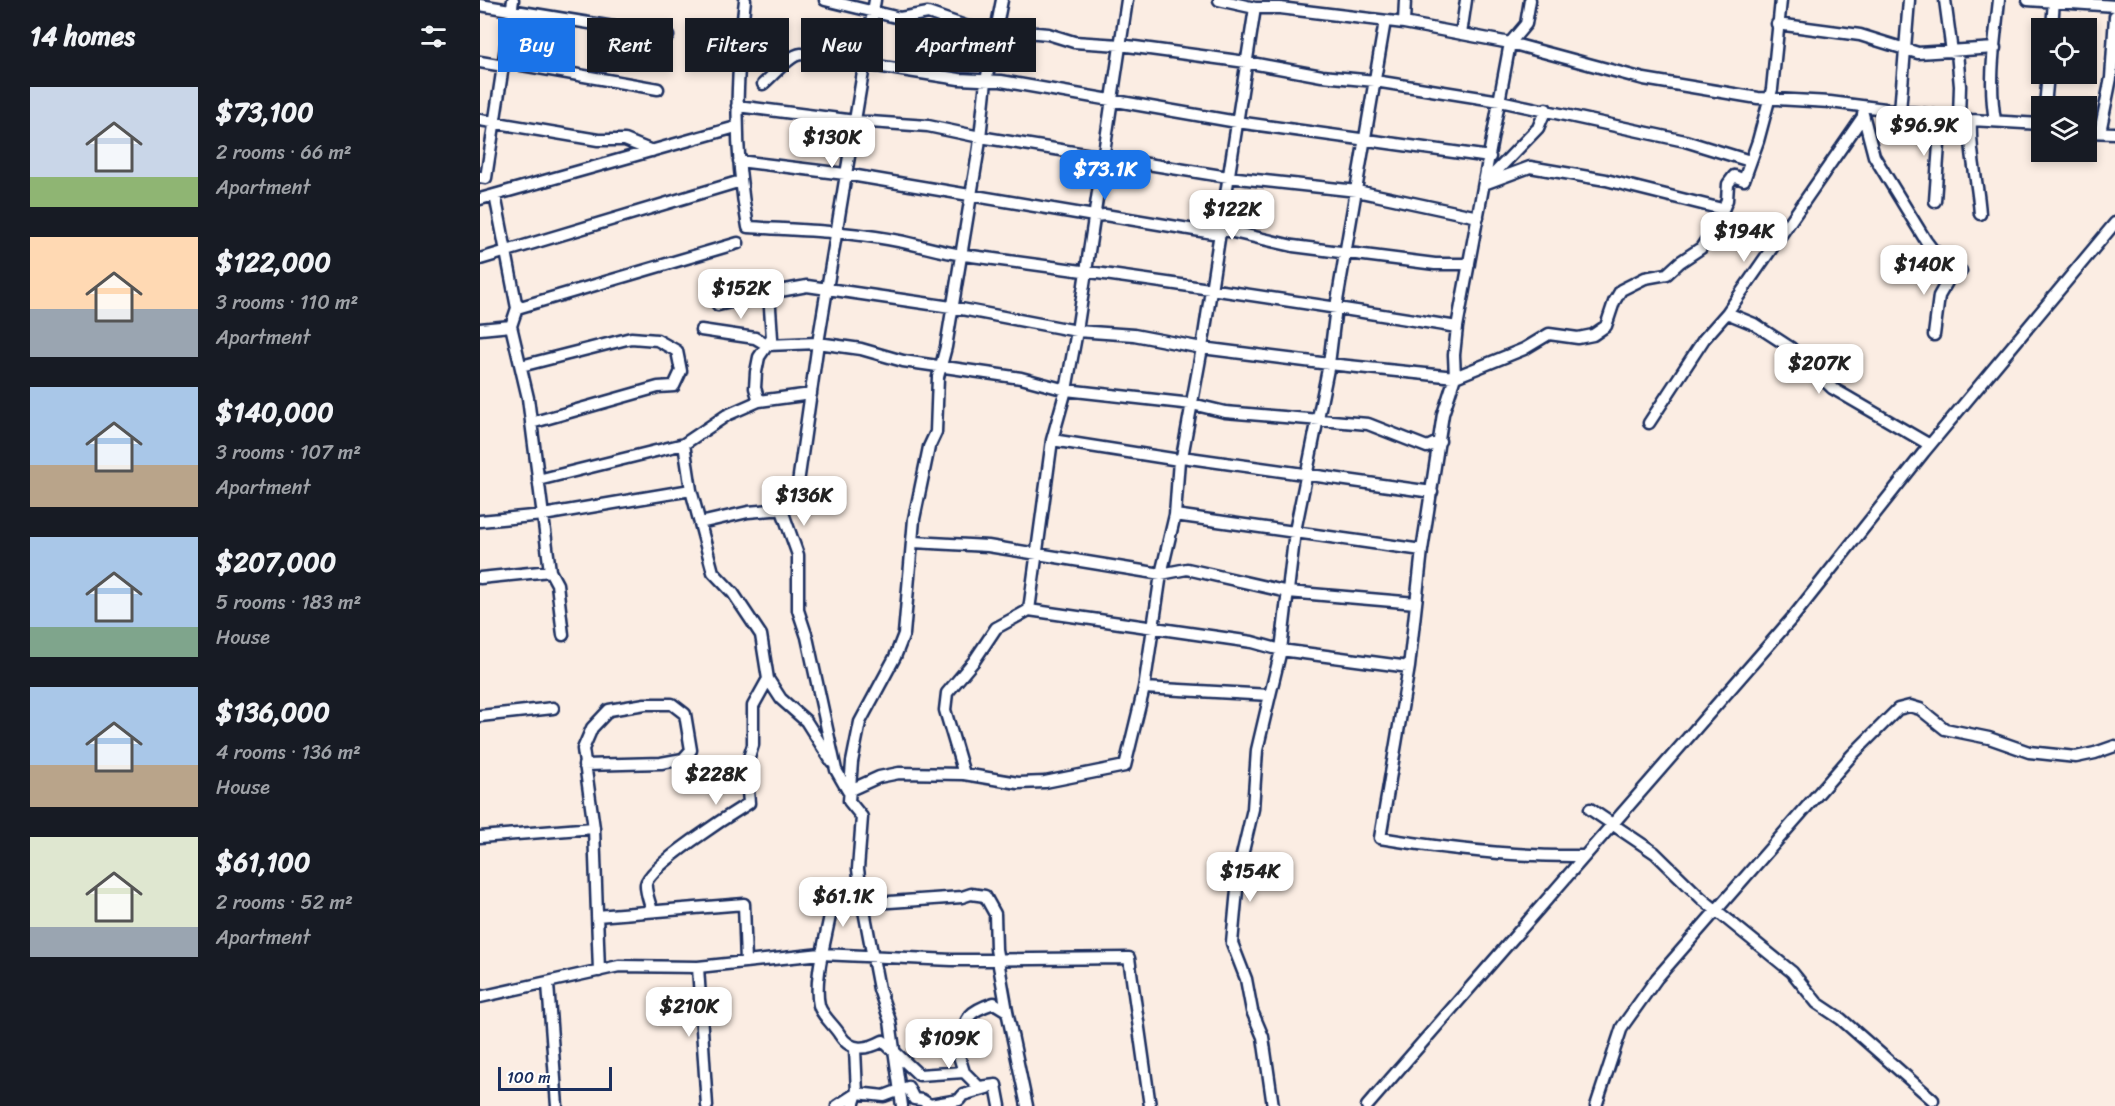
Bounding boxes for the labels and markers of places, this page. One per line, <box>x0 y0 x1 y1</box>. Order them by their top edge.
pin: $96.9K <box>1875 106 1973 157</box>
pin: $130K <box>790 118 874 169</box>
pin: $73.1K <box>1056 150 1154 201</box>
pin: $122K <box>1190 190 1274 241</box>
pin: $194K <box>1702 212 1786 263</box>
pin: $140K <box>1882 245 1966 296</box>
pin: $152K <box>699 269 783 320</box>
pin: $207K <box>1777 344 1861 395</box>
pin: $136K <box>762 476 846 527</box>
pin: $228K <box>674 755 758 806</box>
pin: $154K <box>1208 852 1292 903</box>
pin: $61.1K <box>794 877 892 928</box>
pin: $210K <box>647 987 731 1038</box>
pin: $109K <box>907 1019 991 1070</box>

